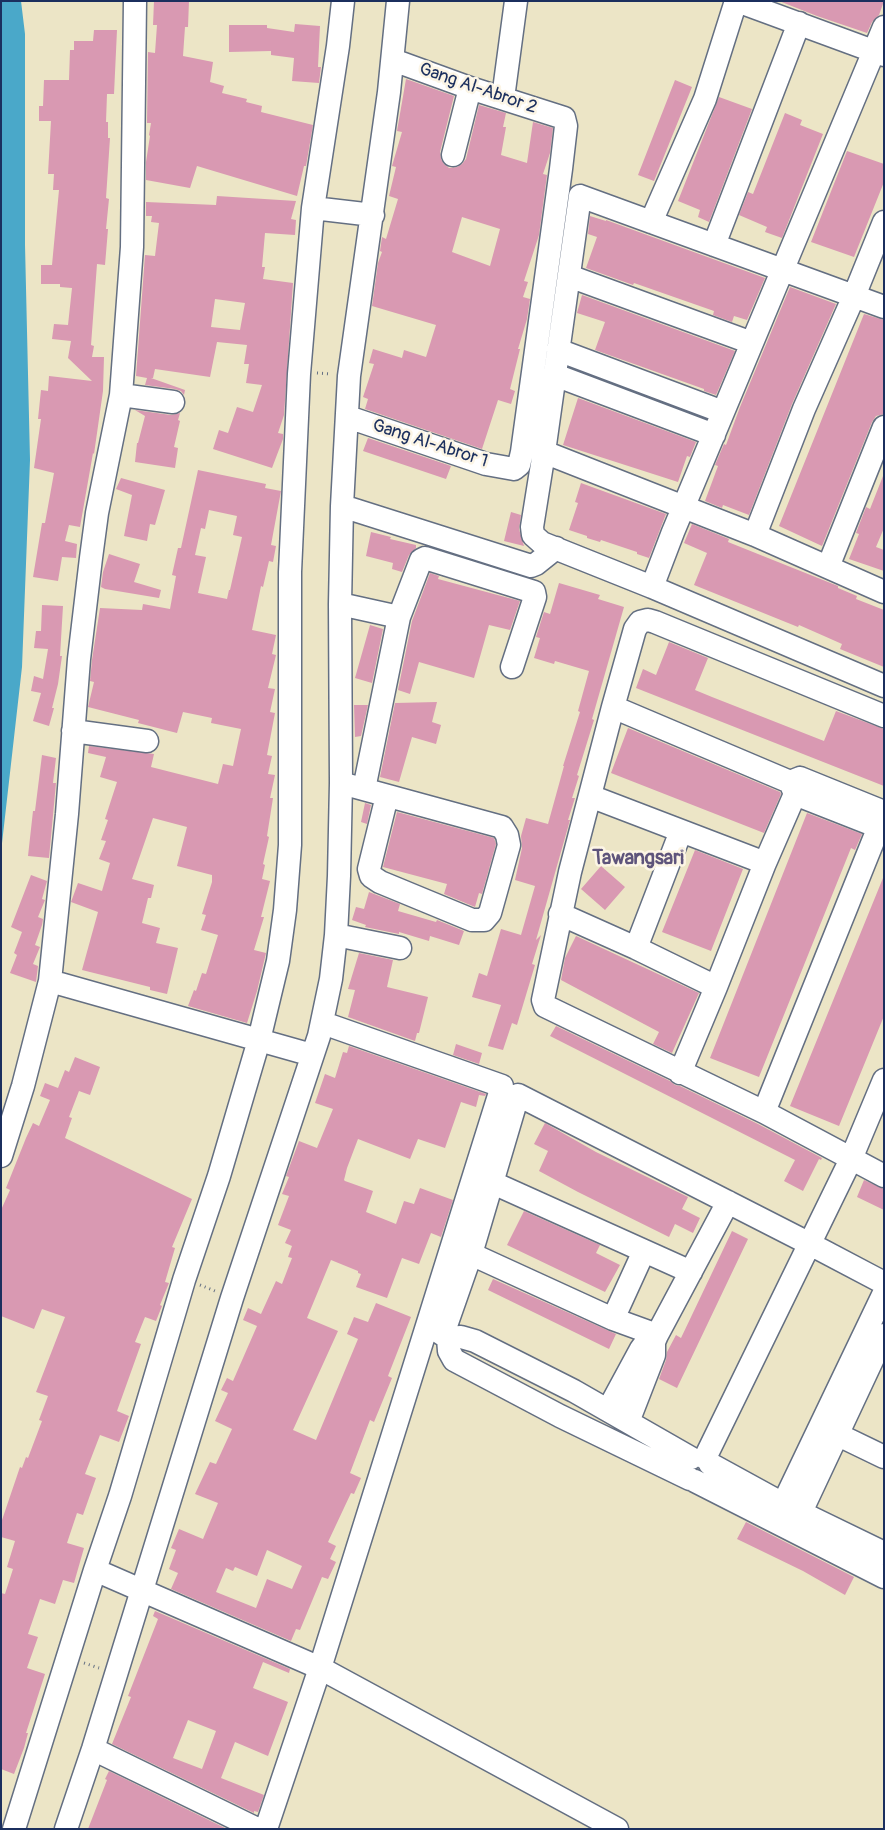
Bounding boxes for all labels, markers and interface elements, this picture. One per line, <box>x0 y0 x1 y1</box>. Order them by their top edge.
street label: Gang Al-Abror 2 <box>416 59 540 119</box>
street label: Gang Al-Abror 1 <box>370 415 490 473</box>
district label: Tawangsari <box>592 847 684 871</box>

